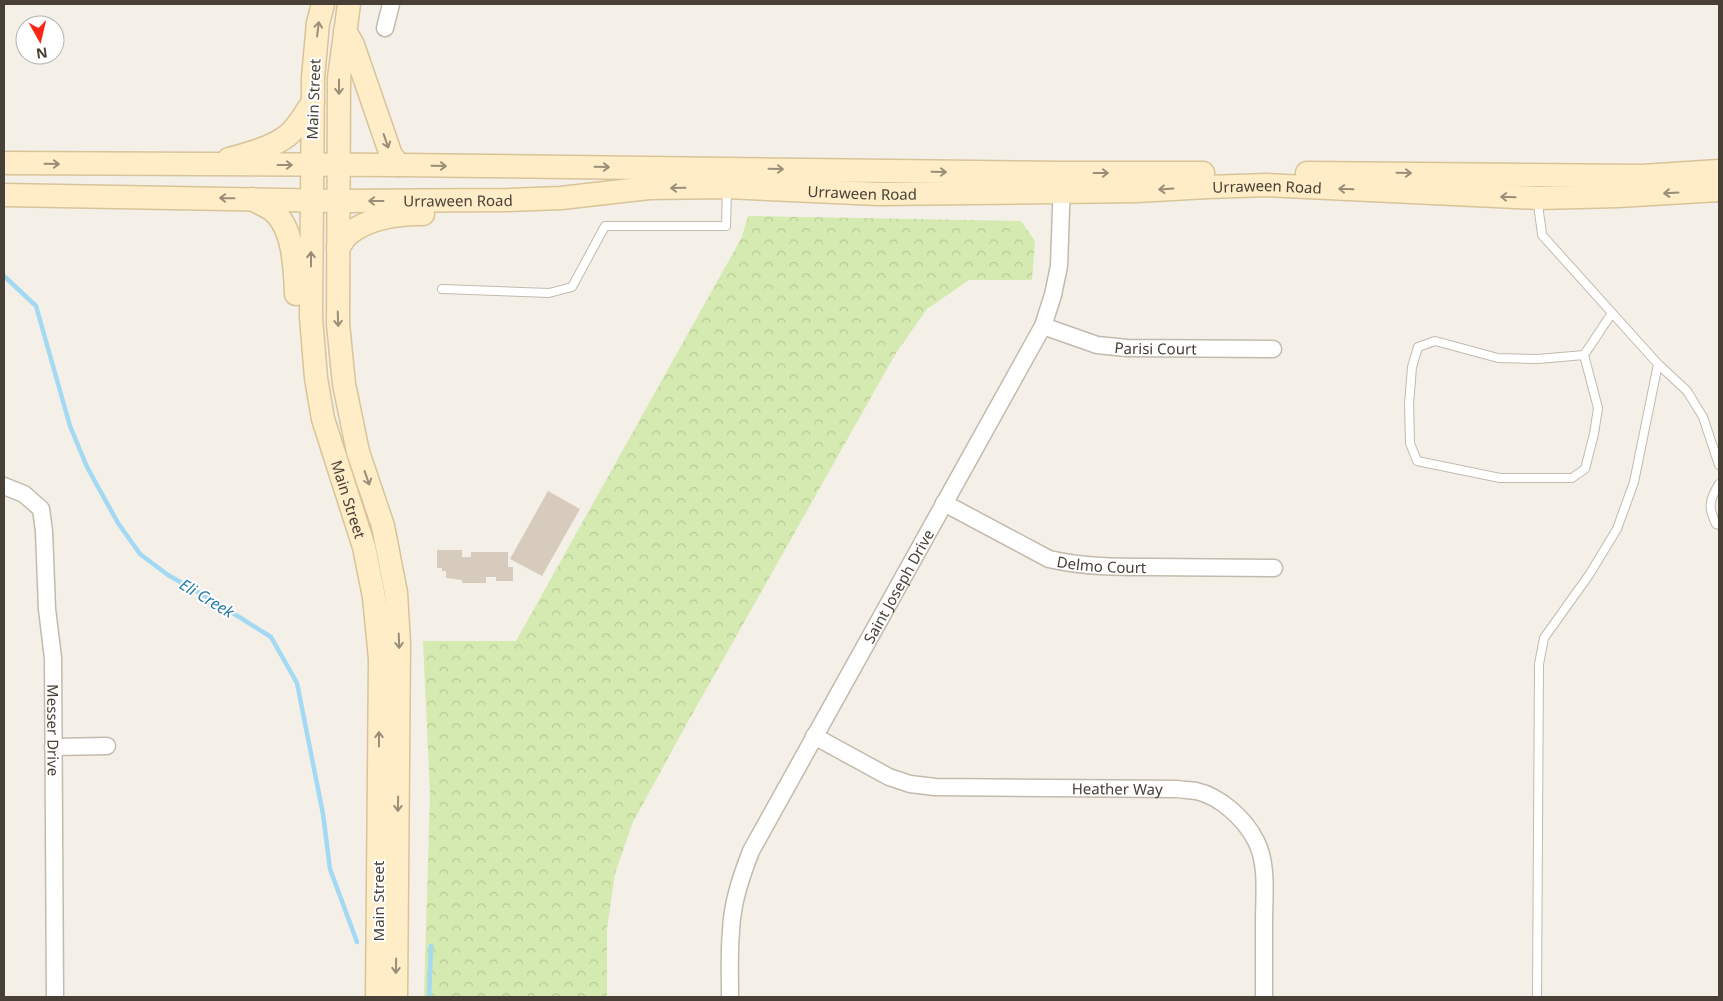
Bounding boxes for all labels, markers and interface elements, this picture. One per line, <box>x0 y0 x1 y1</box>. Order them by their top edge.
north arrow <box>15 15 65 65</box>
one-way arrow <box>313 22 323 38</box>
text: N <box>35 43 49 64</box>
street label: Main Street <box>302 58 324 140</box>
one-way arrow <box>334 79 343 95</box>
one-way arrow <box>382 133 391 148</box>
one-way arrow <box>44 159 60 169</box>
one-way arrow <box>276 160 293 170</box>
one-way arrow <box>431 161 447 171</box>
one-way arrow <box>594 162 610 172</box>
one-way arrow <box>768 164 784 174</box>
one-way arrow <box>931 167 947 176</box>
one-way arrow <box>1093 168 1109 178</box>
one-way arrow <box>1396 168 1412 178</box>
street label: Urraween Road <box>1212 175 1322 198</box>
street label: Urraween Road <box>807 181 917 204</box>
one-way arrow <box>670 183 686 192</box>
one-way arrow <box>1338 184 1354 194</box>
one-way arrow <box>1158 185 1174 194</box>
one-way arrow <box>1663 188 1679 197</box>
street label: Urraween Road <box>403 190 513 211</box>
one-way arrow <box>1500 192 1516 201</box>
one-way arrow <box>219 194 235 203</box>
one-way arrow <box>369 196 385 206</box>
one-way arrow <box>306 251 316 267</box>
one-way arrow <box>333 310 343 327</box>
street label: Parisi Court <box>1114 337 1197 358</box>
street label: Main Street <box>327 458 371 541</box>
one-way arrow <box>363 470 372 486</box>
street label: Saint Joseph Drive <box>859 525 938 647</box>
street label: Delmo Court <box>1055 551 1147 577</box>
water label: Eli Creek <box>176 573 239 623</box>
one-way arrow <box>394 633 404 649</box>
street label: Messer Drive <box>43 684 64 776</box>
one-way arrow <box>374 731 384 747</box>
street label: Heather Way <box>1072 778 1163 799</box>
one-way arrow <box>393 796 403 812</box>
street label: Main Street <box>368 860 388 941</box>
one-way arrow <box>391 958 401 974</box>

